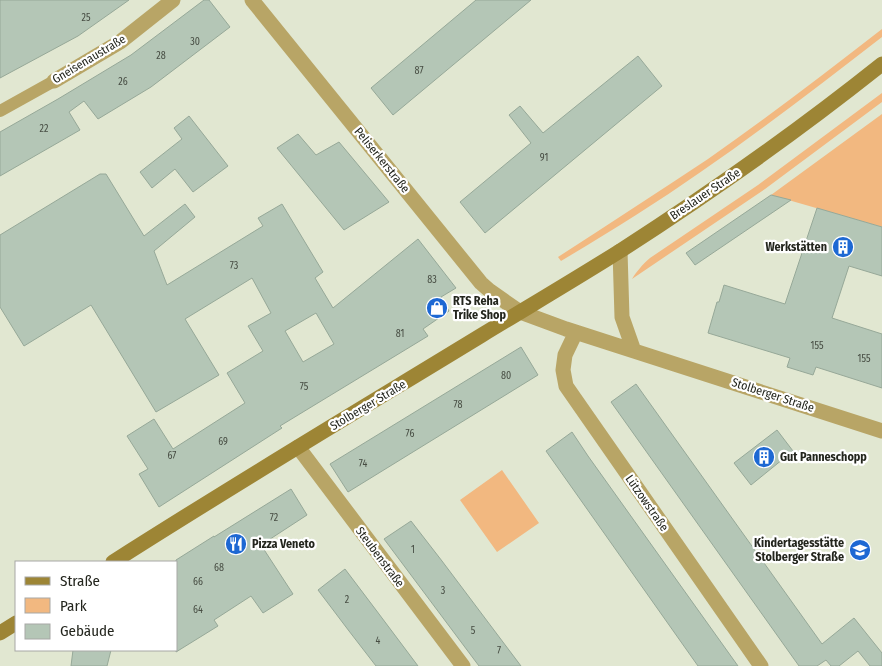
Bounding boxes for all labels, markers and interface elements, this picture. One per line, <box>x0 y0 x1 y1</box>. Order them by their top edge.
house number: 25 <box>82 12 91 24</box>
street label: Gneisenaustraße <box>50 32 128 86</box>
house number: 30 <box>190 36 200 48</box>
house number: 28 <box>156 50 166 62</box>
house number: 87 <box>415 65 423 77</box>
house number: 26 <box>118 76 128 88</box>
house number: 22 <box>40 123 49 135</box>
street label: Peliserkerstraße <box>351 125 413 195</box>
house number: 91 <box>540 152 548 164</box>
street label: Breslauer Straße <box>667 165 743 223</box>
building icon: Werkstätten <box>831 235 855 259</box>
place label: Werkstätten <box>765 240 827 254</box>
house number: 73 <box>230 260 239 272</box>
house number: 83 <box>427 274 437 286</box>
place label: RTS Reha Trike Shop <box>453 294 506 322</box>
shop icon: RTS Reha Trike Shop <box>425 296 449 320</box>
house number: 81 <box>396 328 404 340</box>
house number: 155 <box>810 340 824 352</box>
house number: 155 <box>857 353 871 365</box>
house number: 80 <box>501 370 511 382</box>
street label: Stolberger Straße <box>730 375 816 415</box>
street label: Stolberger Straße <box>328 377 408 433</box>
house number: 75 <box>300 381 309 393</box>
house number: 78 <box>454 399 462 411</box>
house number: 76 <box>406 428 414 440</box>
house number: 69 <box>218 436 228 448</box>
building icon: Gut Panneschopp <box>752 445 776 469</box>
house number: 67 <box>168 450 176 462</box>
place label: Gut Panneschopp <box>780 450 867 464</box>
house number: 74 <box>359 458 367 470</box>
street label: Lützowstraße <box>623 472 671 534</box>
house number: 72 <box>270 512 279 524</box>
street label: Steubenstraße <box>353 524 407 590</box>
restaurant icon: Pizza Veneto <box>224 532 248 556</box>
place label: Kindertagesstätte Stolberger Straße <box>754 536 844 564</box>
place label: Pizza Veneto <box>252 537 315 551</box>
school or university icon: Kindertagesstätte Stolberger Straße <box>848 538 872 562</box>
house number: 1 <box>411 544 415 556</box>
legend <box>15 561 178 651</box>
house number: 68 <box>214 562 224 574</box>
text: Straße <box>60 572 100 590</box>
house number: 66 <box>193 576 203 588</box>
house number: 3 <box>441 585 446 597</box>
house number: 2 <box>345 594 350 606</box>
text: Park <box>60 597 87 615</box>
house number: 64 <box>193 604 203 616</box>
text: Gebäude <box>60 622 115 640</box>
house number: 5 <box>471 625 476 637</box>
house number: 4 <box>376 635 381 647</box>
house number: 7 <box>497 645 501 657</box>

